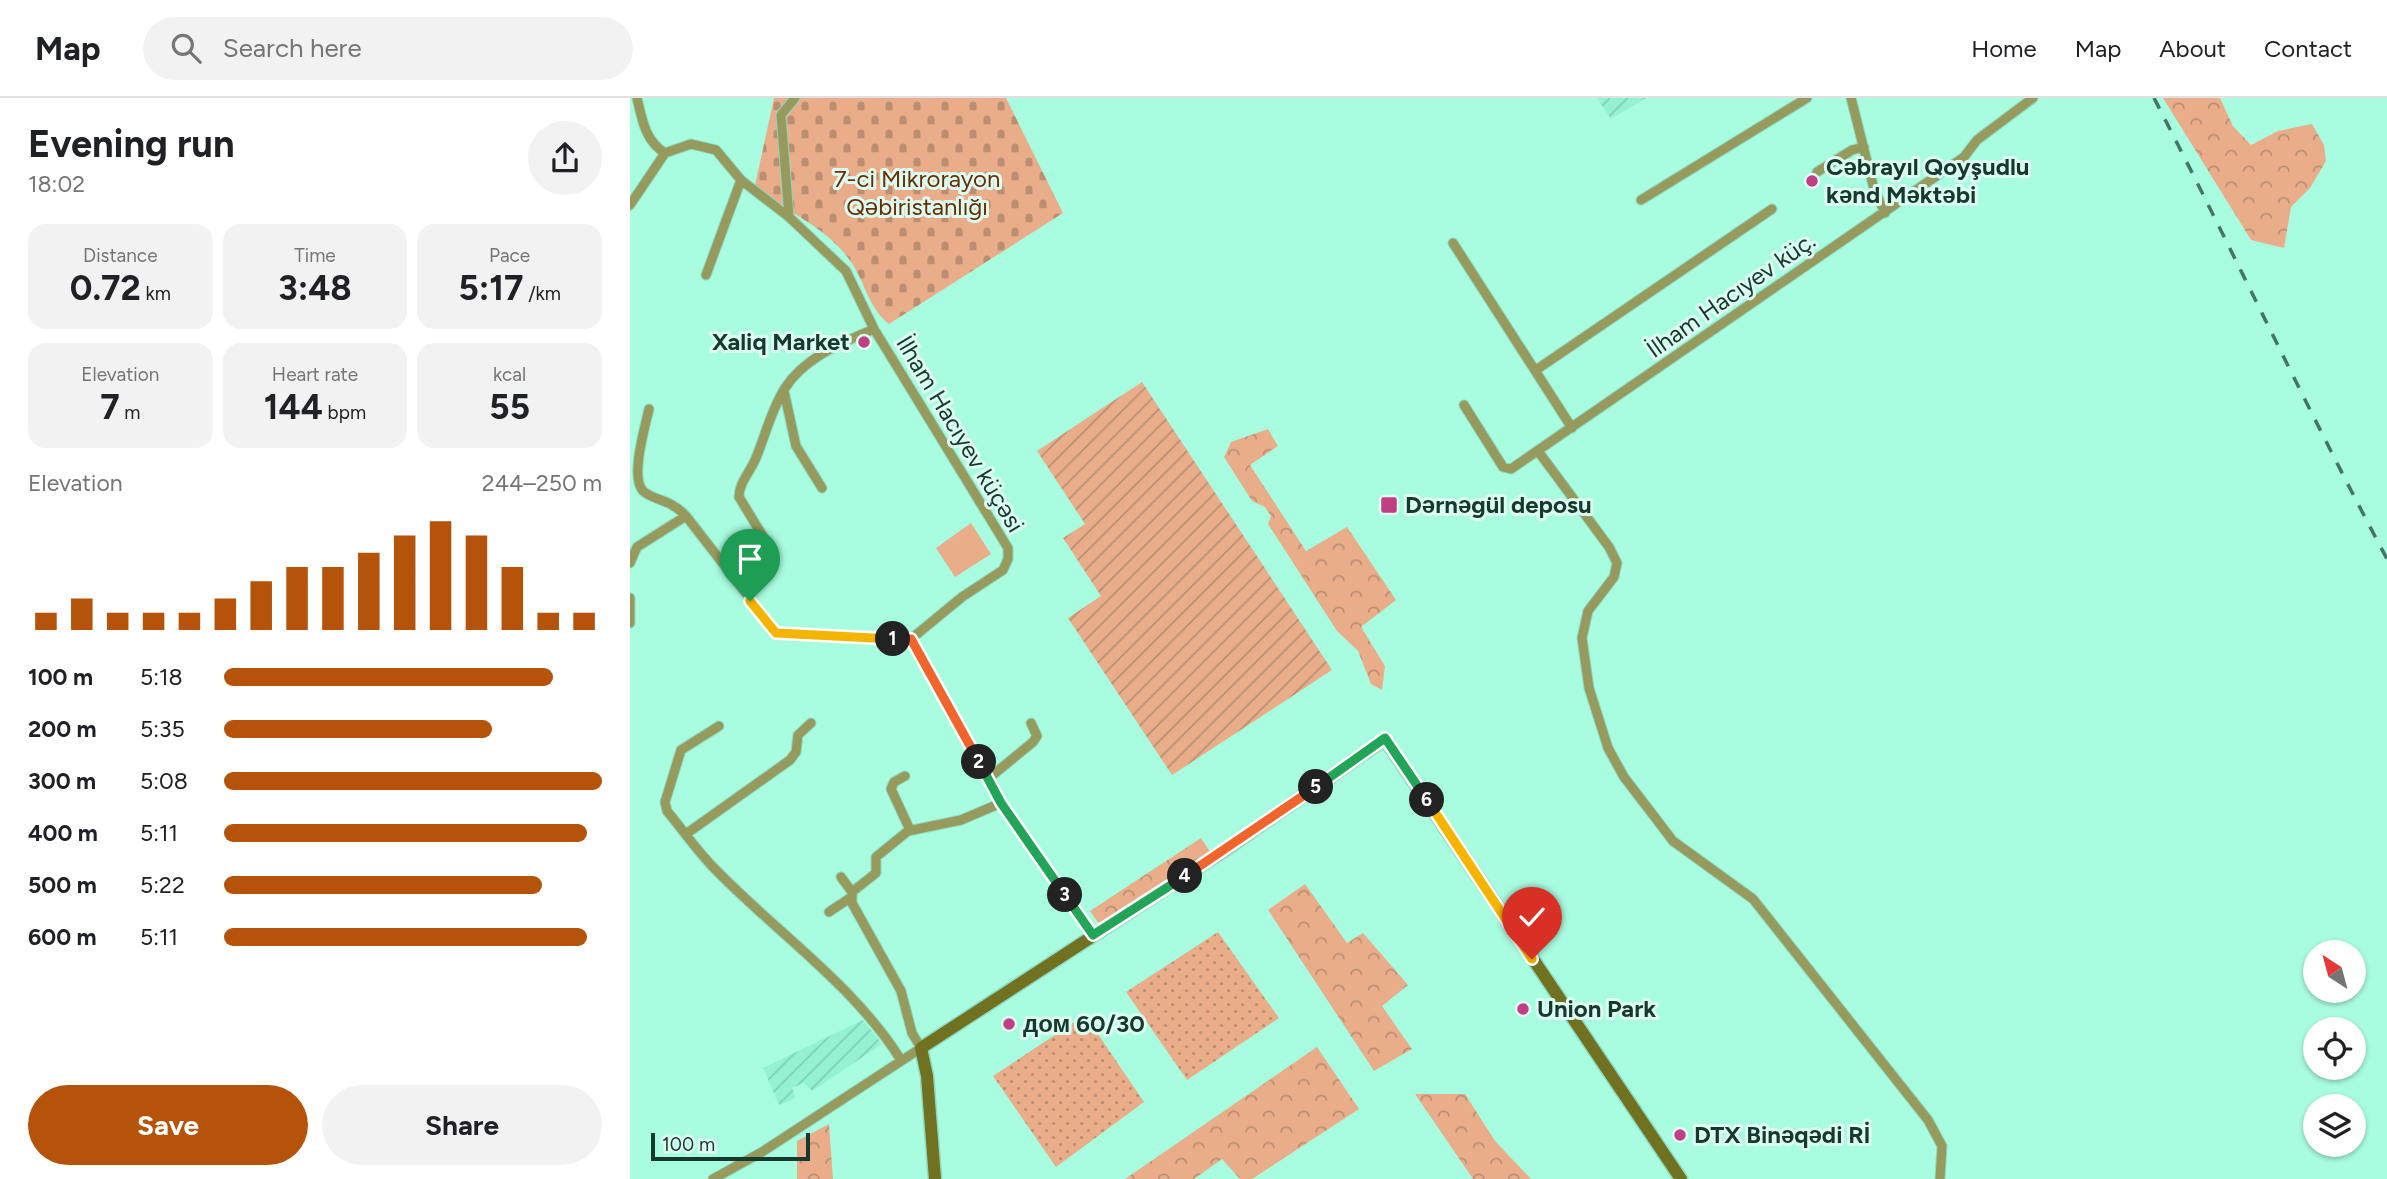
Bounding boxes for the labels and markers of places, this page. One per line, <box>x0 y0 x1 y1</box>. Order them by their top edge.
place label: Cəbrayıl Qoyşudlu kənd Məktəbi <box>1826 152 2030 209</box>
marker: Cəbrayıl Qoyşudlu kənd Məktəbi <box>1804 173 1820 189</box>
place label: Xaliq Market <box>712 327 850 356</box>
marker: Xaliq Market <box>856 334 872 350</box>
place label: Dərnəgül deposu <box>1405 490 1592 519</box>
marker: Dərnəgül deposu <box>1379 495 1399 515</box>
pin <box>720 529 780 601</box>
pin: 1 <box>876 622 910 656</box>
pin: 2 <box>962 744 996 780</box>
pin: 5 <box>1298 770 1334 804</box>
pin: 6 <box>1410 782 1444 818</box>
pin: 4 <box>1168 858 1202 894</box>
pin: 3 <box>1048 878 1082 912</box>
pin <box>1502 887 1562 959</box>
place label: Union Park <box>1537 994 1656 1023</box>
marker: Union Park <box>1515 1001 1531 1017</box>
place label: дом 60/30 <box>1023 1009 1145 1038</box>
marker: дом 60/30 <box>1001 1016 1017 1032</box>
place label: DTX Binəqədi Rİ <box>1694 1120 1871 1149</box>
marker: DTX Binəqədi Rİ <box>1672 1127 1688 1143</box>

